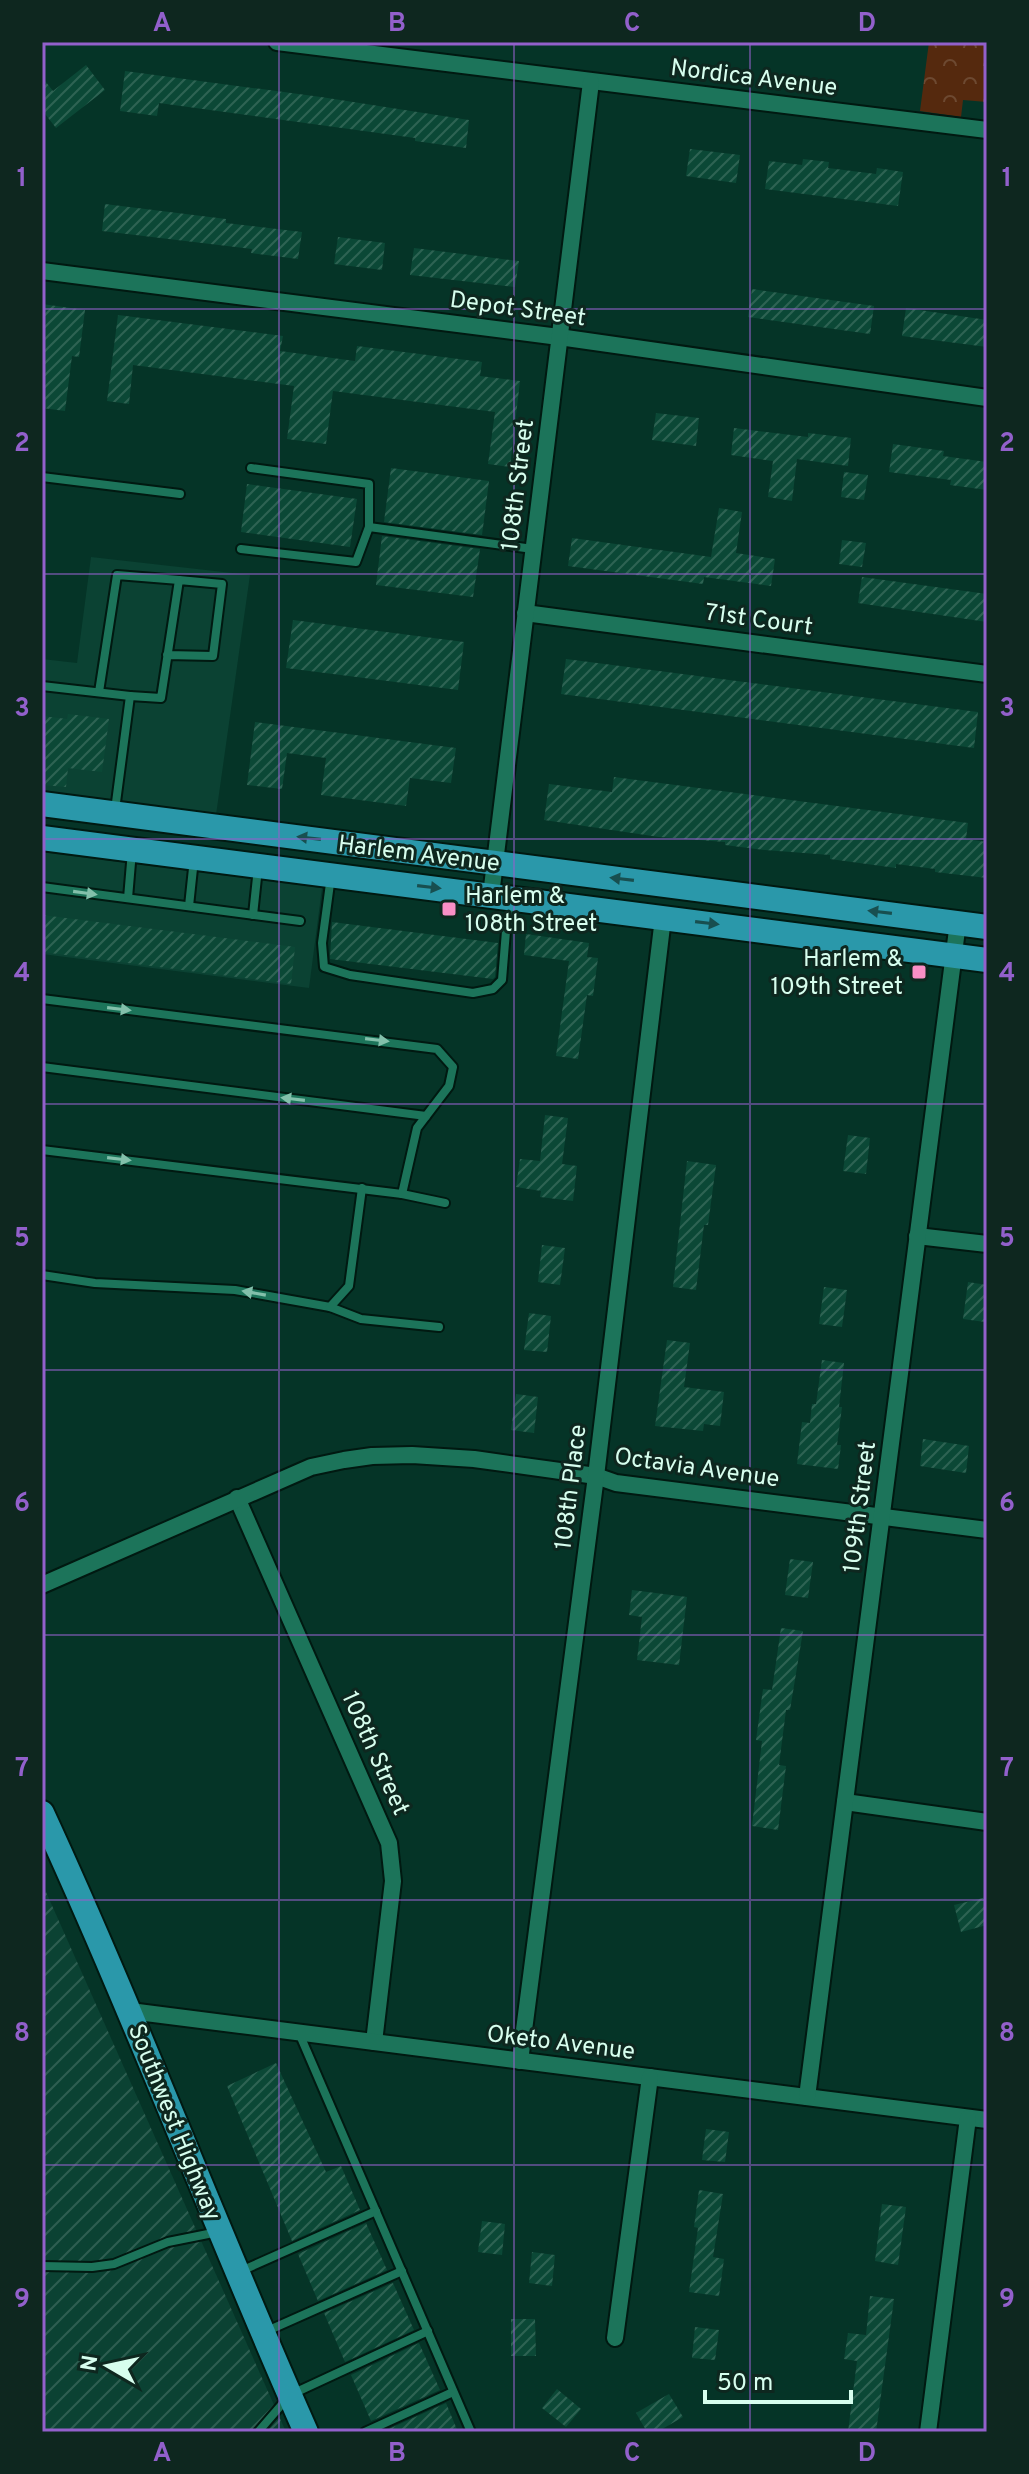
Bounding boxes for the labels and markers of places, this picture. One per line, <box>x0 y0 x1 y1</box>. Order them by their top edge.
place label: Harlem & 108th Street <box>465 882 597 940</box>
marker: Harlem & 108th Street <box>440 900 458 918</box>
place label: Harlem & 109th Street <box>770 945 903 1003</box>
marker: Harlem & 109th Street <box>910 963 928 981</box>

